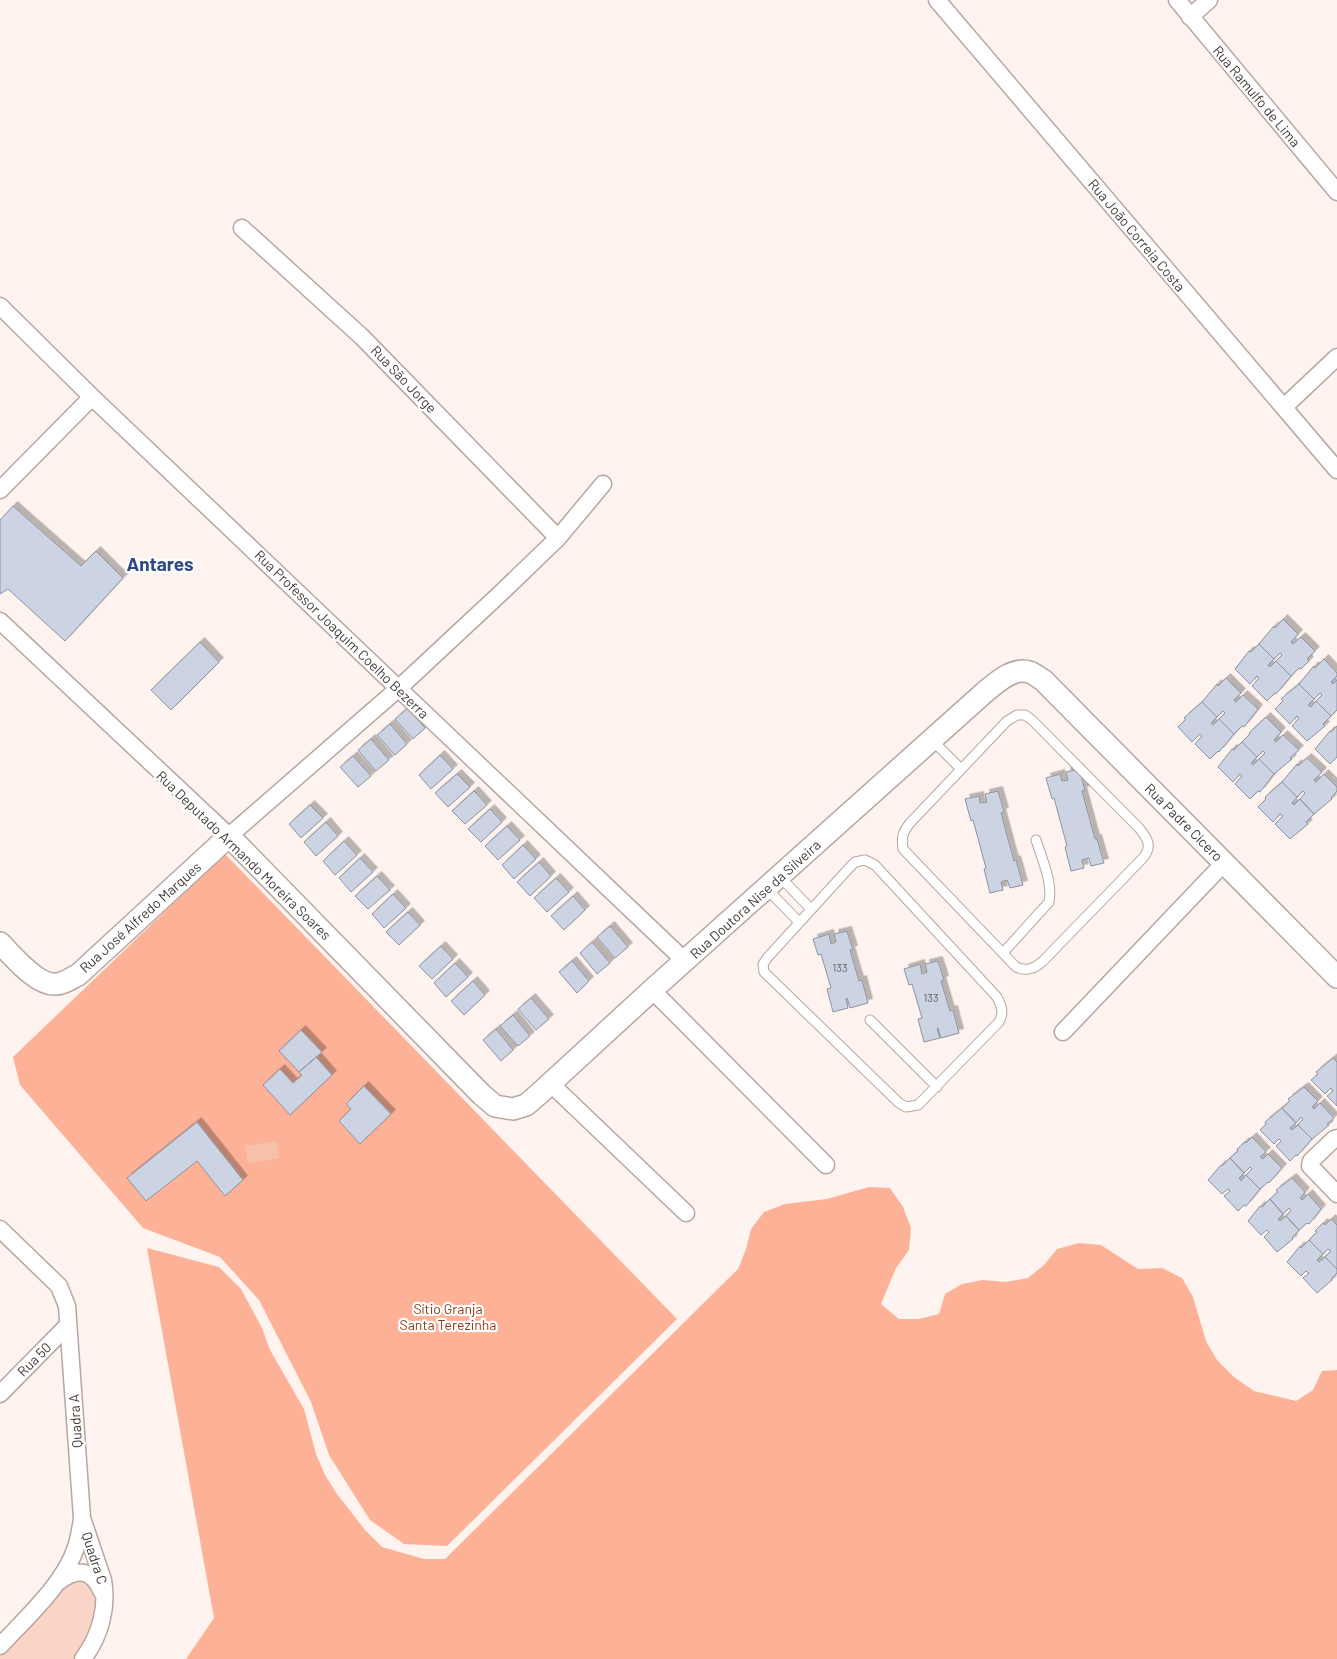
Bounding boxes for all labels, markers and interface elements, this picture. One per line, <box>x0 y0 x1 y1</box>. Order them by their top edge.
street label: Rua Ramulfo de Lima <box>1210 42 1304 150</box>
street label: Rua João Correia Costa <box>1085 175 1189 295</box>
street label: Rua São Jorge <box>368 342 440 416</box>
street label: Rua Professor Joaquim Coelho Bezerra <box>251 546 433 722</box>
district label: Antares <box>126 552 194 575</box>
street label: Rua Deputado Armando Moreira Soares <box>153 767 335 943</box>
street label: Rua Padre Cícero <box>1142 780 1226 864</box>
street label: Rua Doutora Nise da Silveira <box>686 836 824 962</box>
street label: Rua José Alfredo Marques <box>76 858 204 976</box>
house number: 133 <box>832 961 848 974</box>
house number: 133 <box>923 991 939 1004</box>
park label: Sítio Granja Santa Terezinha <box>400 1300 496 1333</box>
street label: Rua 50 <box>13 1338 55 1380</box>
street label: Quadra A <box>65 1393 85 1448</box>
street label: Quadra C <box>79 1530 111 1586</box>

